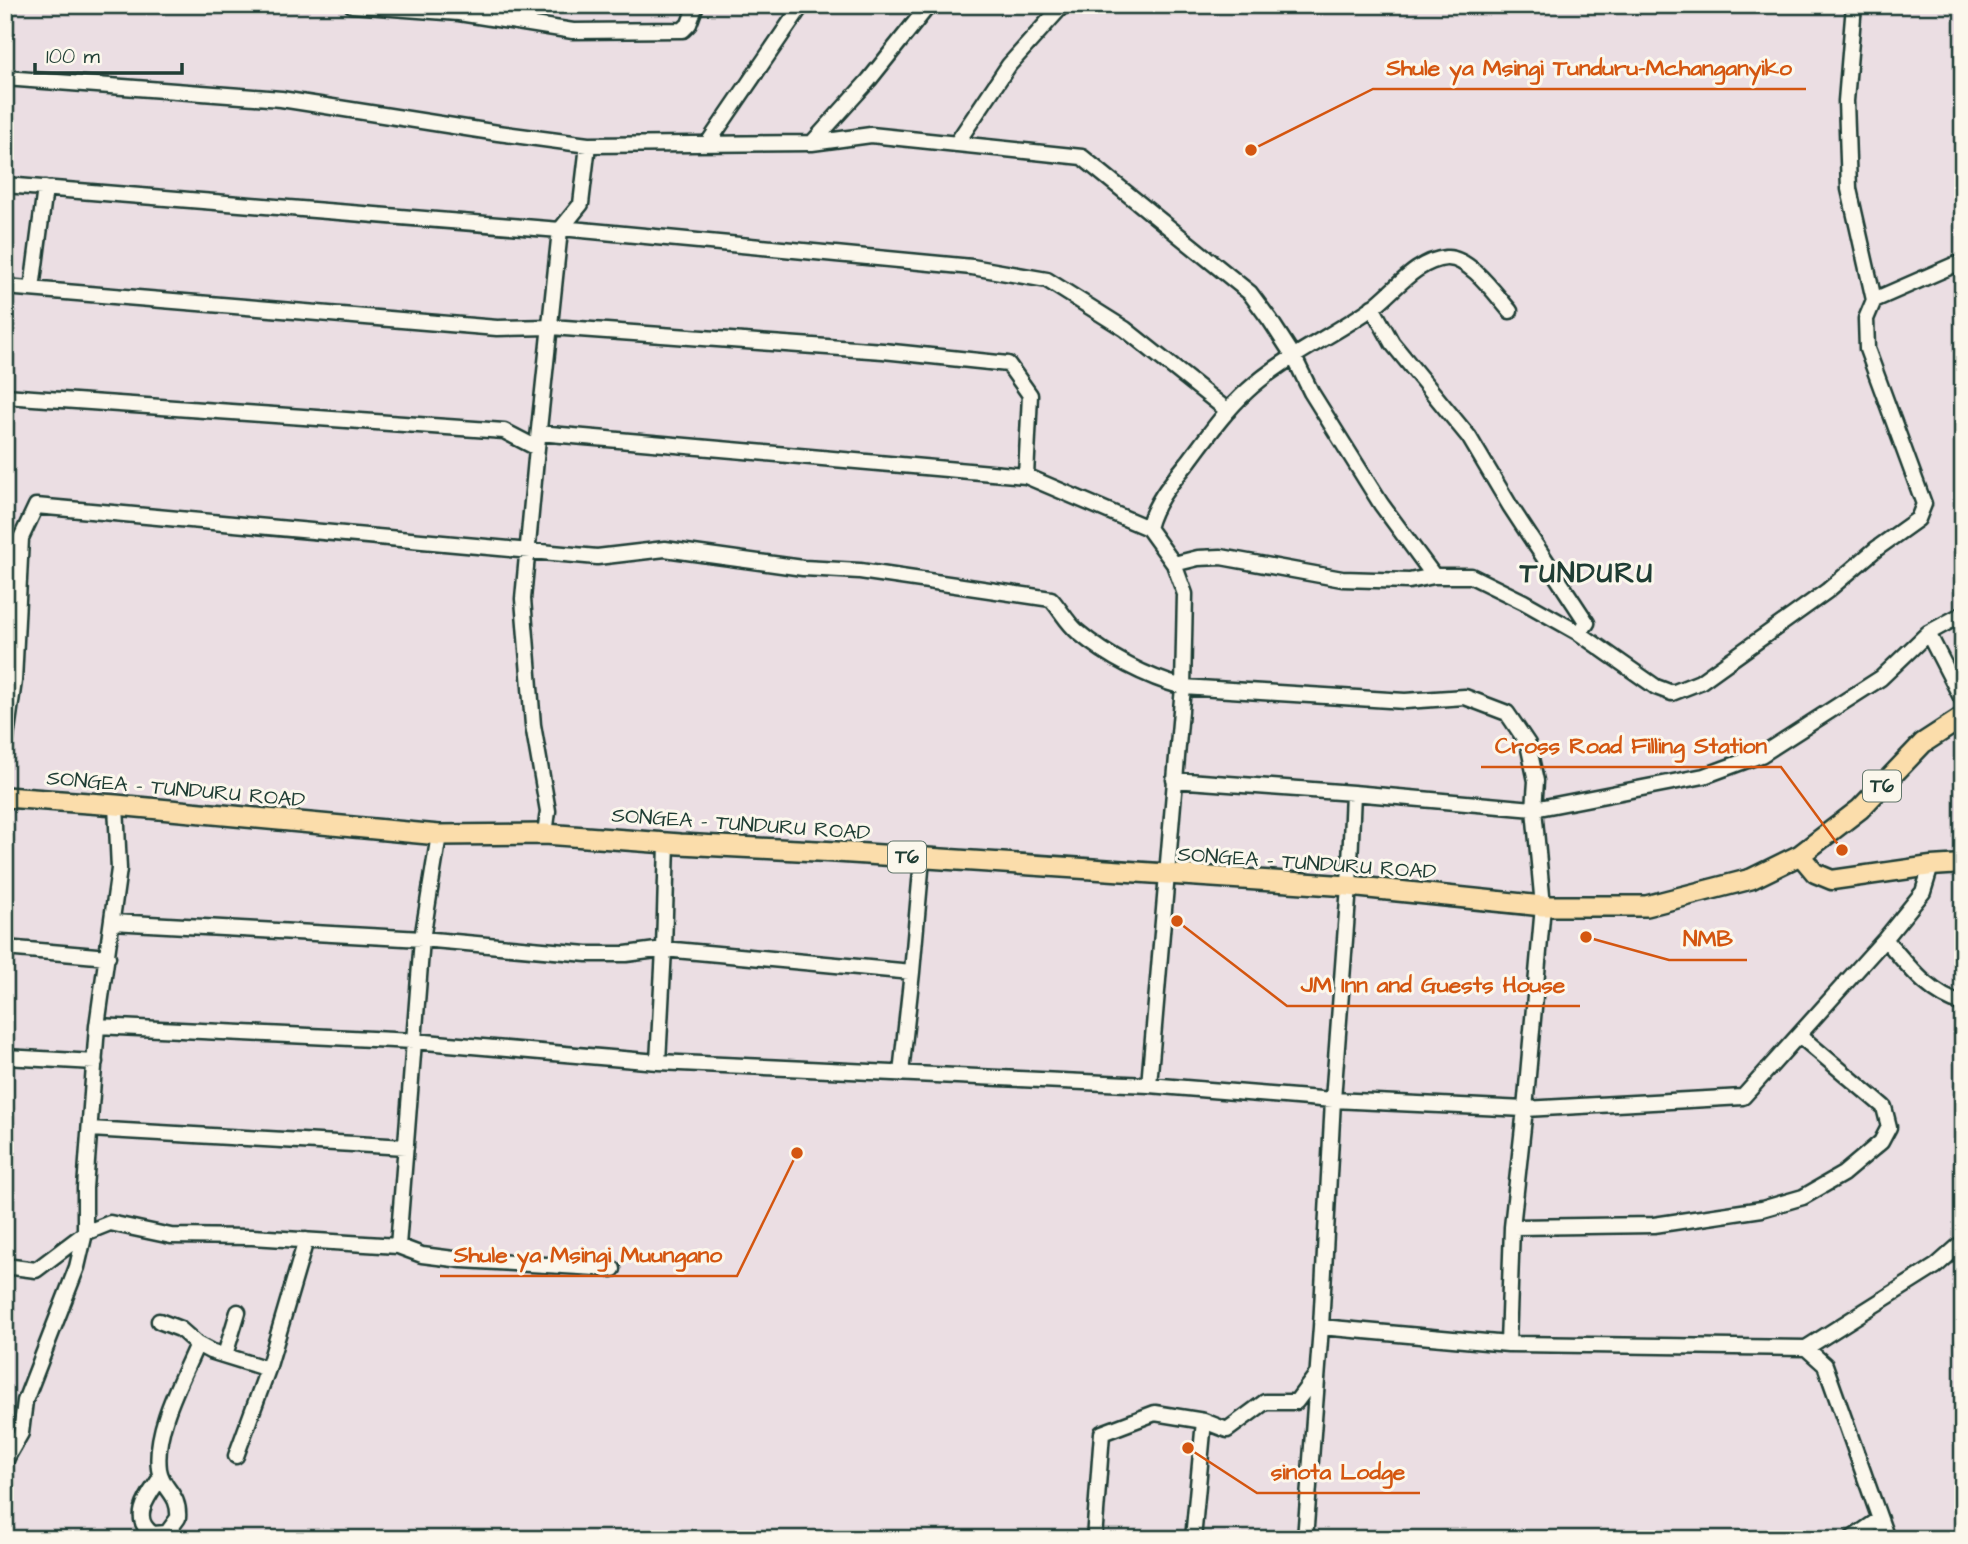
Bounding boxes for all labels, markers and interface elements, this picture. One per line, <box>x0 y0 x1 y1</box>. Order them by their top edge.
scale bar <box>35 32 182 76</box>
text: 100 m <box>46 42 101 71</box>
callout: Shule ya Msingi Tunduru-Mchanganyiko <box>1373 45 1806 89</box>
text: Shule ya Msingi Tunduru-Mchanganyiko <box>1385 52 1792 86</box>
district label: TUNDURU <box>1519 554 1654 593</box>
callout: Cross Road Filling Station <box>1481 723 1781 767</box>
text: Cross Road Filling Station <box>1495 730 1767 763</box>
street label: SONGEA - TUNDURU ROAD <box>46 763 307 815</box>
road number: T6 <box>1863 771 1901 802</box>
street label: SONGEA - TUNDURU ROAD <box>611 800 872 848</box>
street label: SONGEA - TUNDURU ROAD <box>1177 839 1438 887</box>
road number: T6 <box>888 842 926 872</box>
callout: NMB <box>1669 916 1747 960</box>
text: NMB <box>1683 923 1734 955</box>
callout: JM Inn and Guests House <box>1287 962 1580 1006</box>
text: JM Inn and Guests House <box>1300 969 1566 1001</box>
callout: Shule ya Msingi Muungano <box>440 1232 737 1276</box>
text: Shule ya Msingi Muungano <box>453 1239 722 1273</box>
callout: sinota Lodge <box>1257 1449 1420 1493</box>
text: sinota Lodge <box>1271 1456 1406 1489</box>

